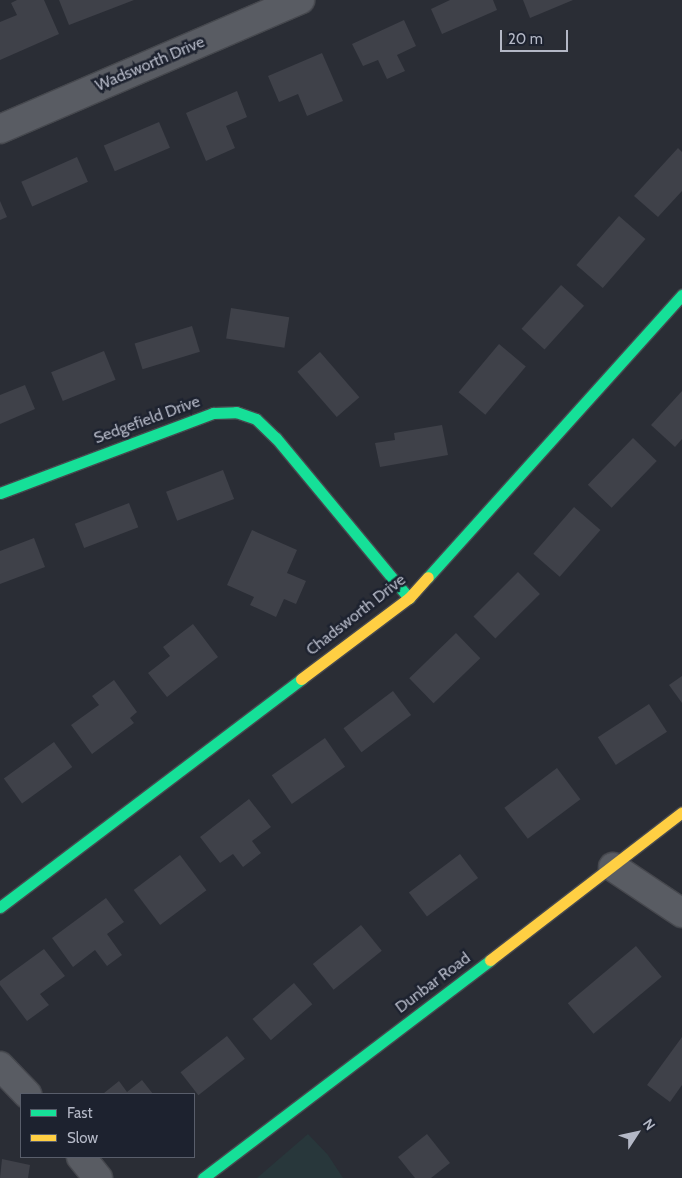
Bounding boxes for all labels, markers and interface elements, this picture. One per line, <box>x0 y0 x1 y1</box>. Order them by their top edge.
scale bar <box>502 20 570 52</box>
text: 20 m <box>508 30 543 48</box>
street label: Wadsworth Drive <box>93 32 207 96</box>
street label: Sedgefield Drive <box>91 392 203 448</box>
street label: Chadsworth Drive <box>303 570 409 660</box>
street label: Dunbar Road <box>392 949 474 1017</box>
legend <box>20 1093 195 1158</box>
text: Fast <box>67 1104 92 1122</box>
north arrow <box>612 1108 662 1158</box>
text: N <box>639 1115 660 1134</box>
text: Slow <box>67 1129 98 1147</box>

